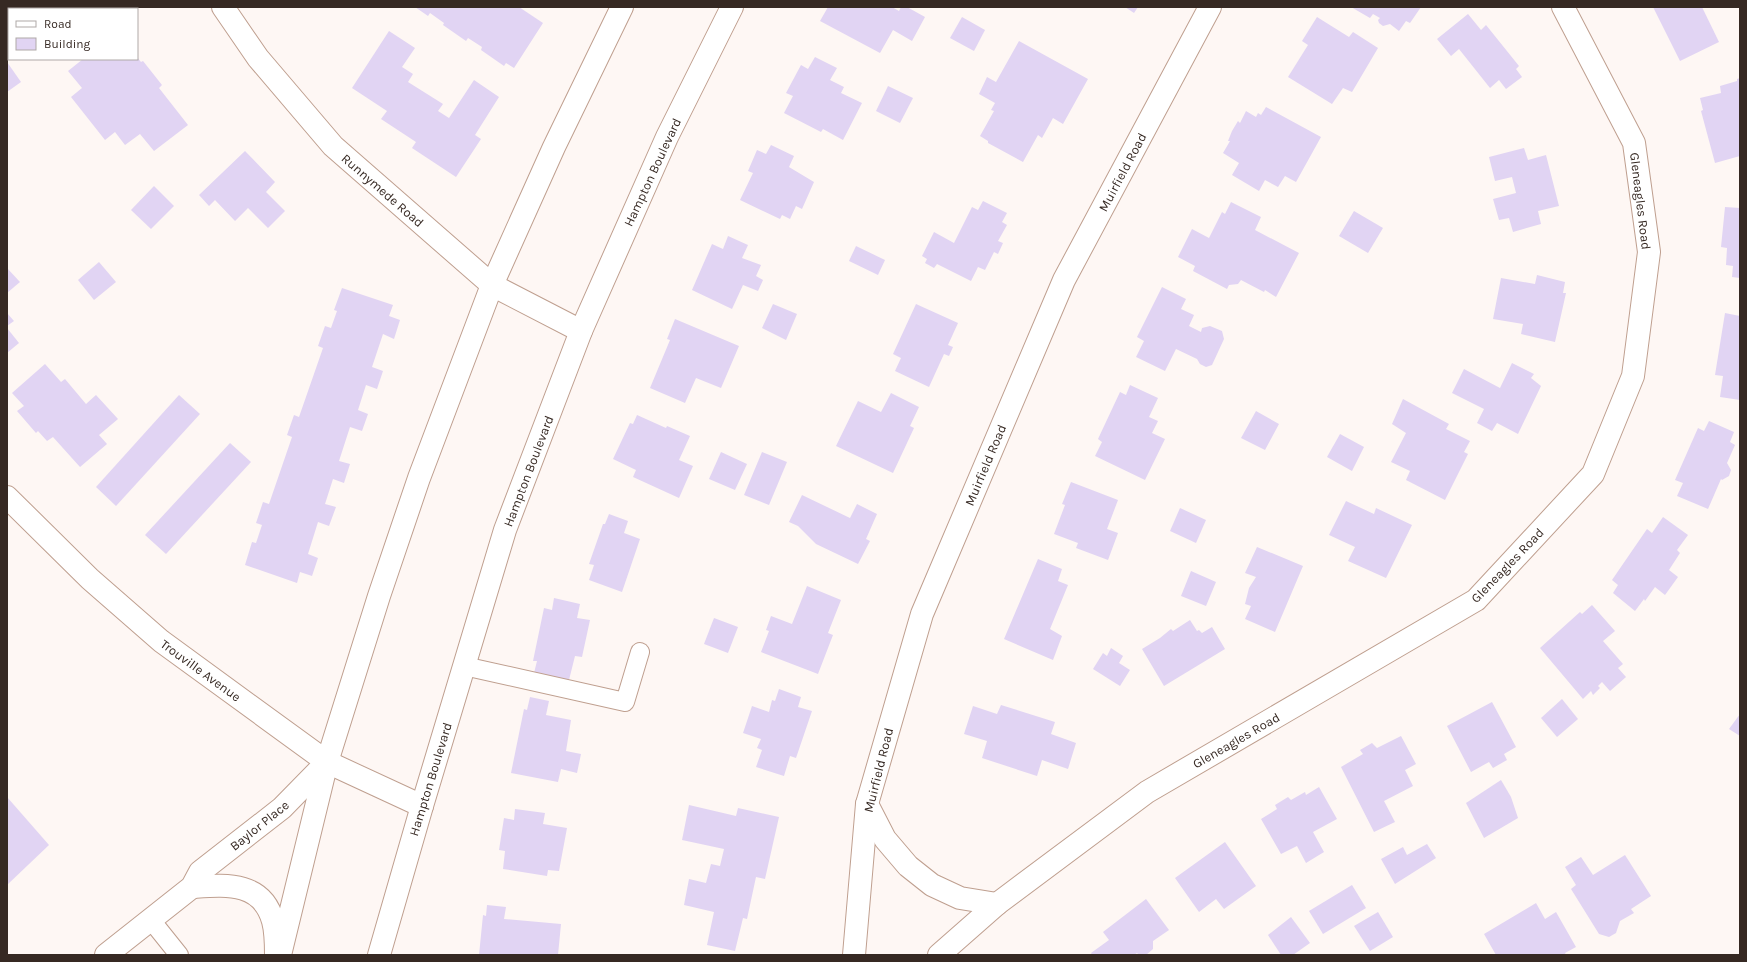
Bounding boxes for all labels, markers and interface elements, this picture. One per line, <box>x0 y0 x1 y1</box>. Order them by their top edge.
legend <box>8 8 138 60</box>
text: Road <box>44 17 72 31</box>
text: Building <box>44 37 91 51</box>
street label: Hampton Boulevard <box>621 116 684 229</box>
street label: Muirfield Road <box>1095 130 1149 214</box>
street label: Runnymede Road <box>339 151 427 230</box>
street label: Gleneagles Road <box>1627 152 1654 251</box>
street label: Hampton Boulevard <box>500 413 557 529</box>
street label: Muirfield Road <box>962 422 1009 508</box>
street label: Gleneagles Road <box>1468 525 1547 606</box>
street label: Trouville Avenue <box>158 636 244 705</box>
street label: Gleneagles Road <box>1190 709 1282 771</box>
street label: Hampton Boulevard <box>406 721 455 838</box>
street label: Muirfield Road <box>861 726 896 814</box>
street label: Baylor Place <box>227 797 292 854</box>

